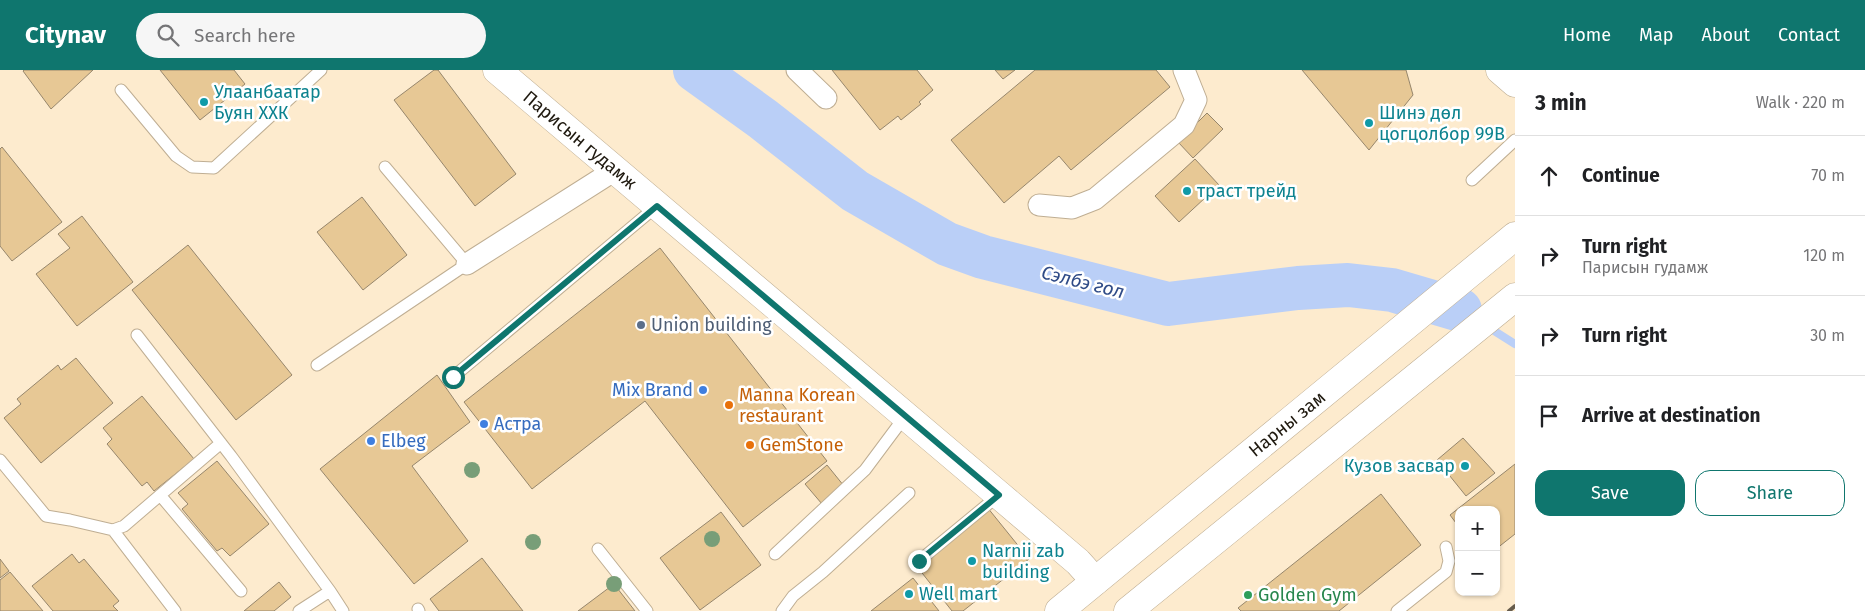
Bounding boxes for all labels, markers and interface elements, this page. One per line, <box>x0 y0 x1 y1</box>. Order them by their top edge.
search box <box>136 13 486 58</box>
text: Citynav <box>25 21 106 49</box>
icon: search <box>154 21 182 49</box>
text: Search here <box>194 24 296 47</box>
text: Home <box>1563 24 1611 46</box>
text: Map <box>1639 24 1673 46</box>
text: About <box>1701 24 1750 46</box>
text: Contact <box>1778 24 1840 46</box>
place label: Улаанбаатар Буян ХХК <box>214 81 321 124</box>
street label: Парисын гудамж <box>519 86 641 194</box>
text: 3 min <box>1535 90 1587 116</box>
text: Walk · 220 m <box>1756 93 1845 112</box>
marker: Улаанбаатар Буян ХХК <box>198 96 210 108</box>
place label: Шинэ дөл цогцолбор 99В <box>1379 102 1505 145</box>
marker: Шинэ дөл цогцолбор 99В <box>1363 117 1375 129</box>
icon: ahead <box>1535 162 1563 190</box>
text: Continue <box>1582 164 1660 187</box>
text: 70 m <box>1811 166 1845 185</box>
place label: траст трейд <box>1197 180 1296 202</box>
marker: траст трейд <box>1181 185 1193 197</box>
text: Turn right <box>1582 235 1667 258</box>
icon: right <box>1535 242 1563 270</box>
text: 120 m <box>1803 246 1845 265</box>
text: Парисын гудамж <box>1582 258 1708 277</box>
water label: Сэлбэ гол <box>1039 261 1127 303</box>
place label: Union building <box>651 314 772 336</box>
marker: Union building <box>635 319 647 331</box>
icon: right <box>1535 322 1563 350</box>
text: Turn right <box>1582 324 1667 347</box>
text: 30 m <box>1810 326 1845 345</box>
route start <box>442 366 465 389</box>
place label: Mix Brand <box>612 379 693 401</box>
marker: Mix Brand <box>697 384 709 396</box>
place label: Manna Korean restaurant <box>739 384 856 427</box>
street label: Нарны зам <box>1244 386 1330 462</box>
marker: Manna Korean restaurant <box>723 399 735 411</box>
icon: arrive <box>1535 402 1563 430</box>
text: Arrive at destination <box>1582 404 1761 427</box>
place label: Астра <box>494 413 541 435</box>
marker: Астра <box>478 418 490 430</box>
place label: Elbeg <box>381 430 426 452</box>
place label: GemStone <box>760 434 844 456</box>
marker: Elbeg <box>365 435 377 447</box>
marker: GemStone <box>744 439 756 451</box>
place label: Кузов засвар <box>1344 455 1455 477</box>
marker: Кузов засвар <box>1459 460 1471 472</box>
button: Save <box>1535 470 1685 516</box>
button: Share <box>1695 470 1845 516</box>
map controls <box>1455 506 1500 596</box>
button: + <box>1455 506 1500 551</box>
place label: Narnii zab building <box>982 540 1065 583</box>
route end <box>908 550 931 573</box>
button: − <box>1455 551 1500 596</box>
marker: Narnii zab building <box>966 555 978 567</box>
place label: Well mart <box>919 583 998 605</box>
place label: Golden Gym <box>1258 584 1357 606</box>
marker: Well mart <box>903 588 915 600</box>
marker: Golden Gym <box>1242 589 1254 601</box>

